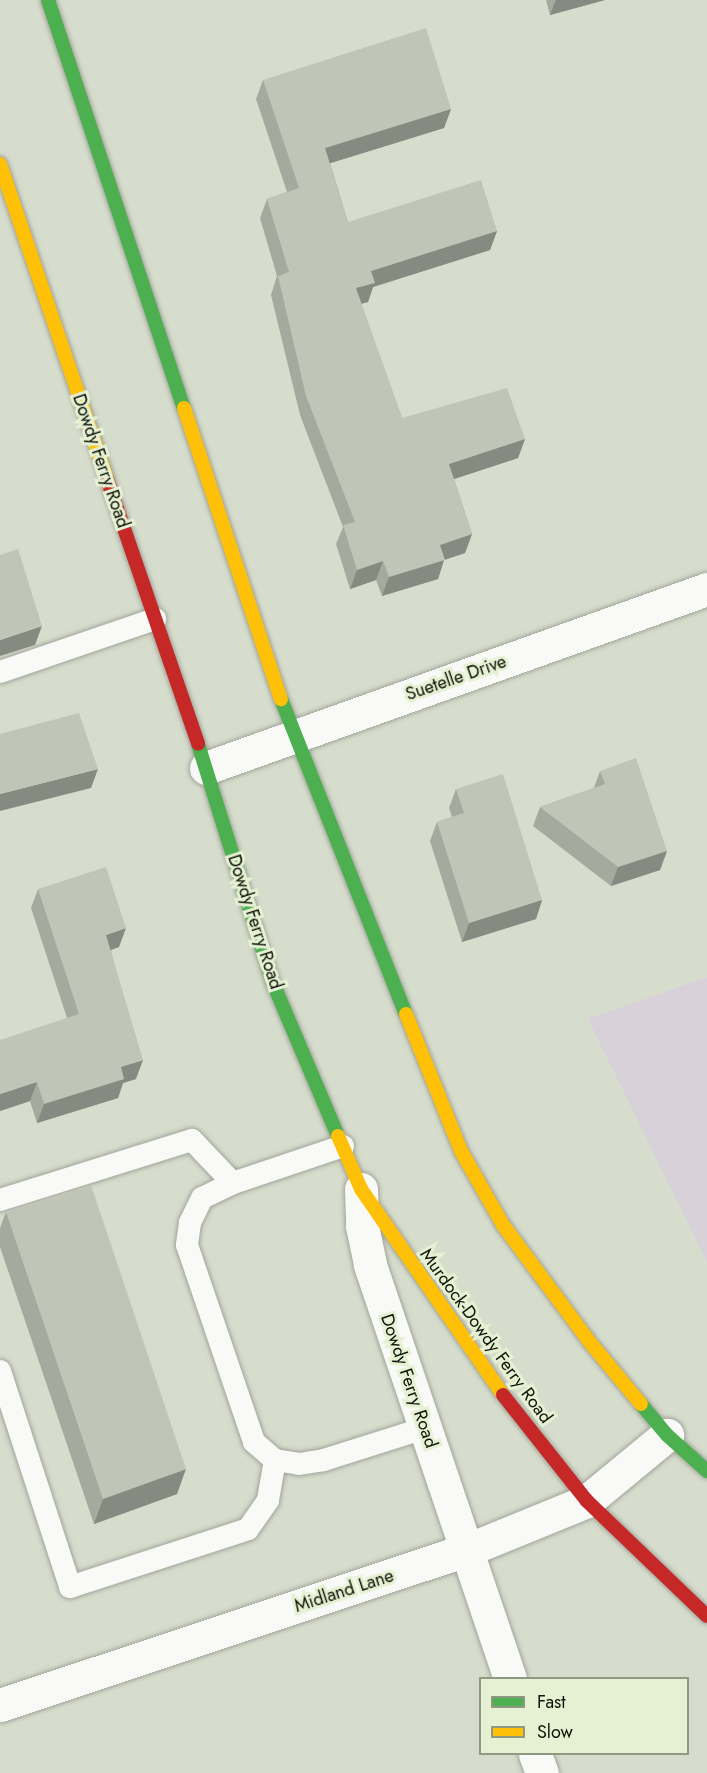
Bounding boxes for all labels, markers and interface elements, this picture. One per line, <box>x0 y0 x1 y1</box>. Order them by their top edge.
street label: Dowdy Ferry Road <box>68 391 134 531</box>
street label: Suetelle Drive <box>403 651 509 705</box>
street label: Dowdy Ferry Road <box>223 852 287 992</box>
street label: Murdock-Dowdy Ferry Road <box>415 1244 557 1428</box>
street label: Dowdy Ferry Road <box>376 1311 442 1451</box>
street label: Midland Lane <box>292 1565 396 1617</box>
legend <box>479 1677 689 1755</box>
text: Fast <box>537 1689 566 1715</box>
text: Slow <box>537 1719 573 1745</box>

